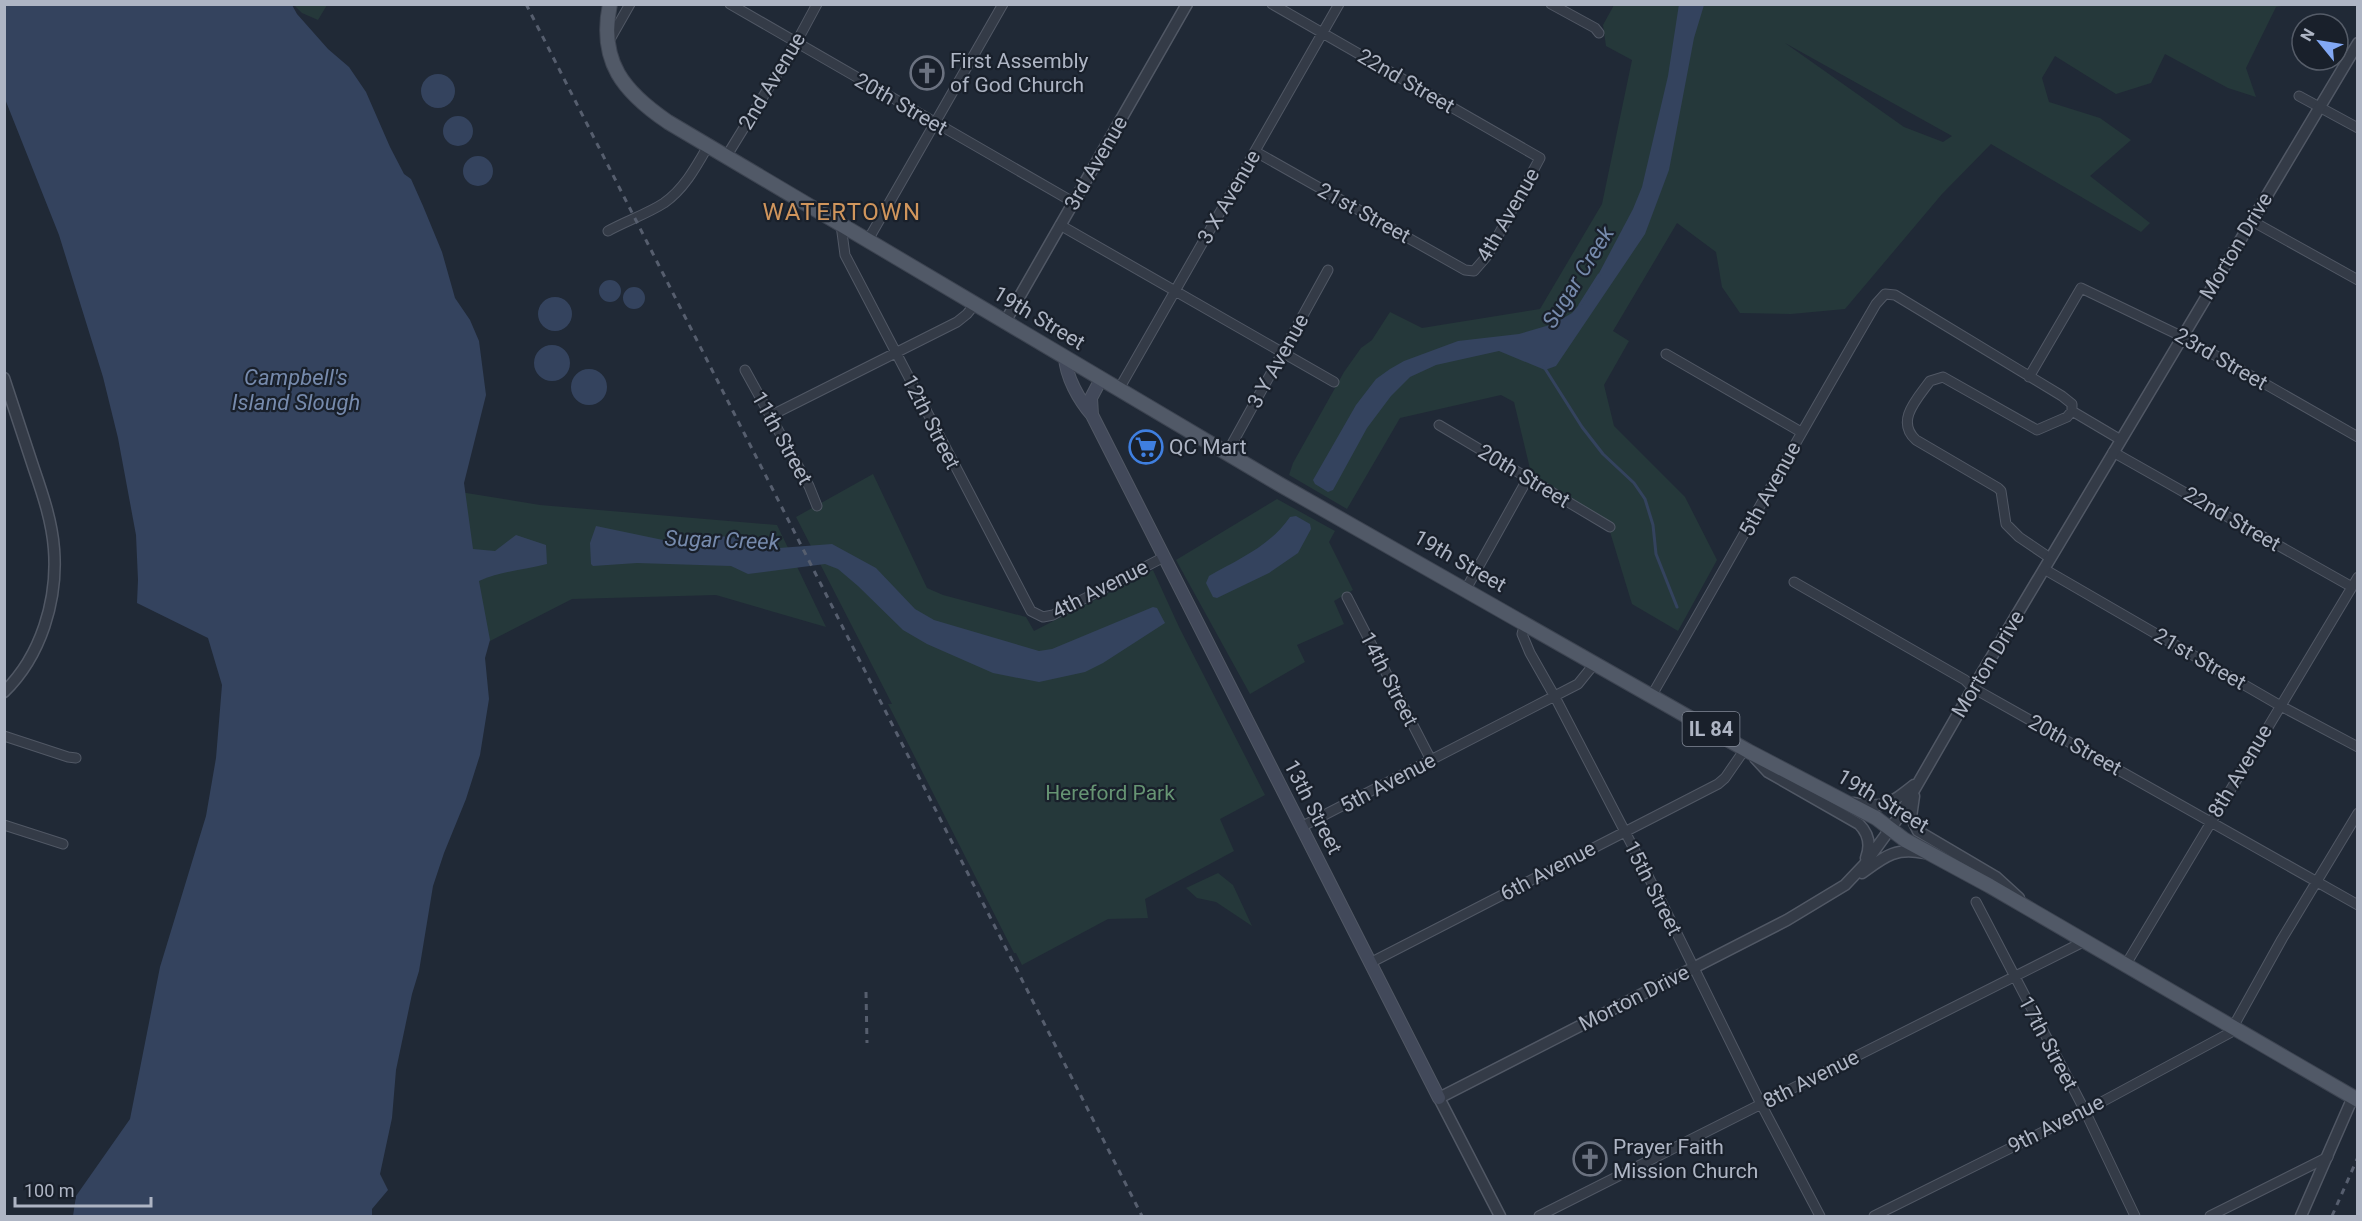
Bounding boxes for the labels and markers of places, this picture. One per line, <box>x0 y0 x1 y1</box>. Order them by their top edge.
place label: First Assembly of God Church <box>950 49 1089 97</box>
church icon: First Assembly of God Church <box>909 55 945 91</box>
supermarket icon: QC Mart <box>1128 429 1164 465</box>
place label: QC Mart <box>1169 435 1247 459</box>
place label: Prayer Faith Mission Church <box>1613 1135 1758 1183</box>
church icon: Prayer Faith Mission Church <box>1572 1141 1608 1177</box>

